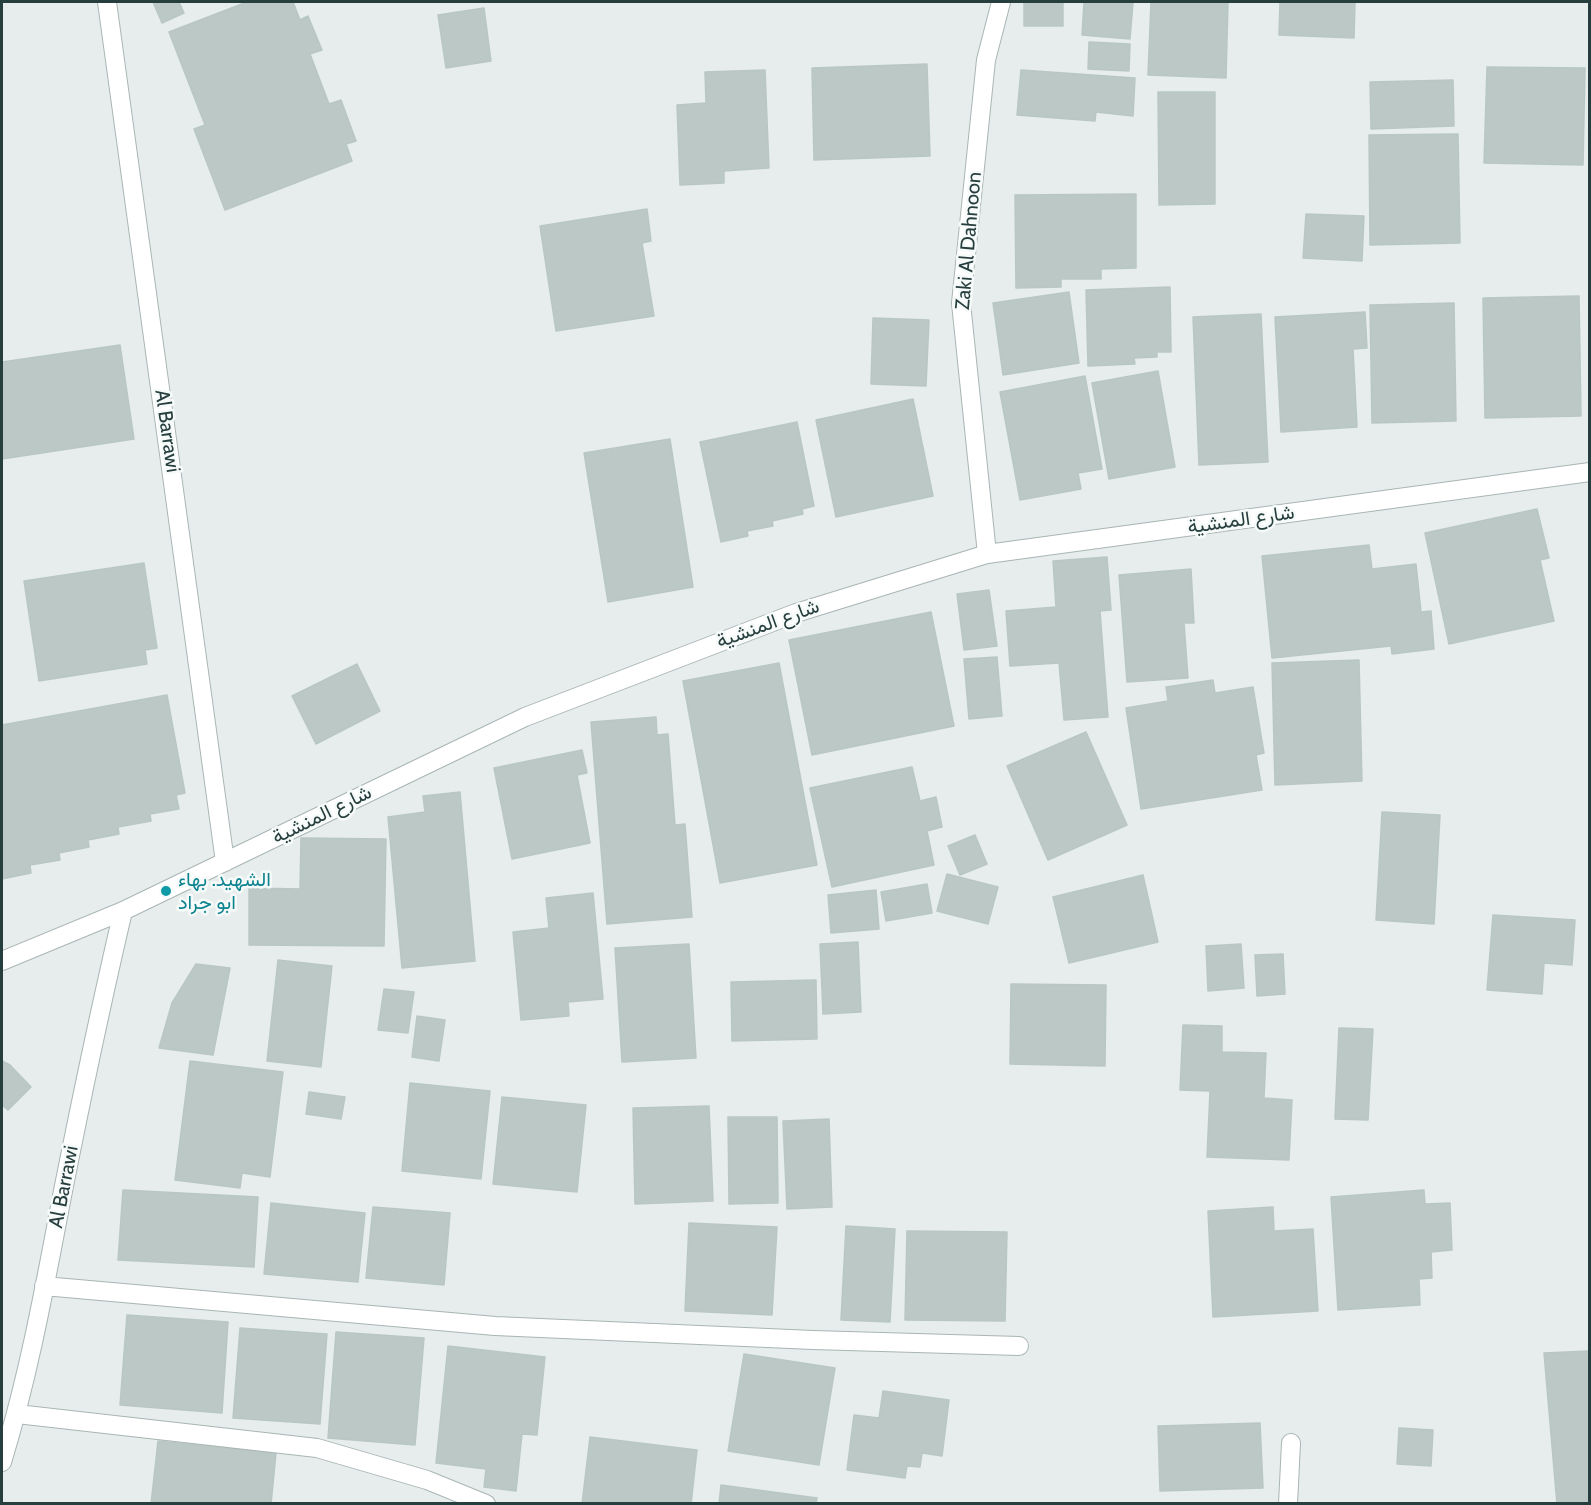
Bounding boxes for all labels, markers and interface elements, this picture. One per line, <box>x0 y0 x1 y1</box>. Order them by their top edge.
street label: Zaki Al Dahnoon <box>951 171 987 311</box>
street label: Al Barrawi <box>149 388 185 474</box>
street label: شارع المنشية <box>1186 501 1296 539</box>
street label: شارع المنشية <box>713 594 823 654</box>
street label: شارع المنشية <box>268 781 376 849</box>
place label: الشهيد. بهاء ابو جراد <box>178 868 271 915</box>
marker: الشهيد. بهاء ابو جراد <box>159 884 173 898</box>
street label: Al Barrawi <box>44 1144 84 1230</box>

